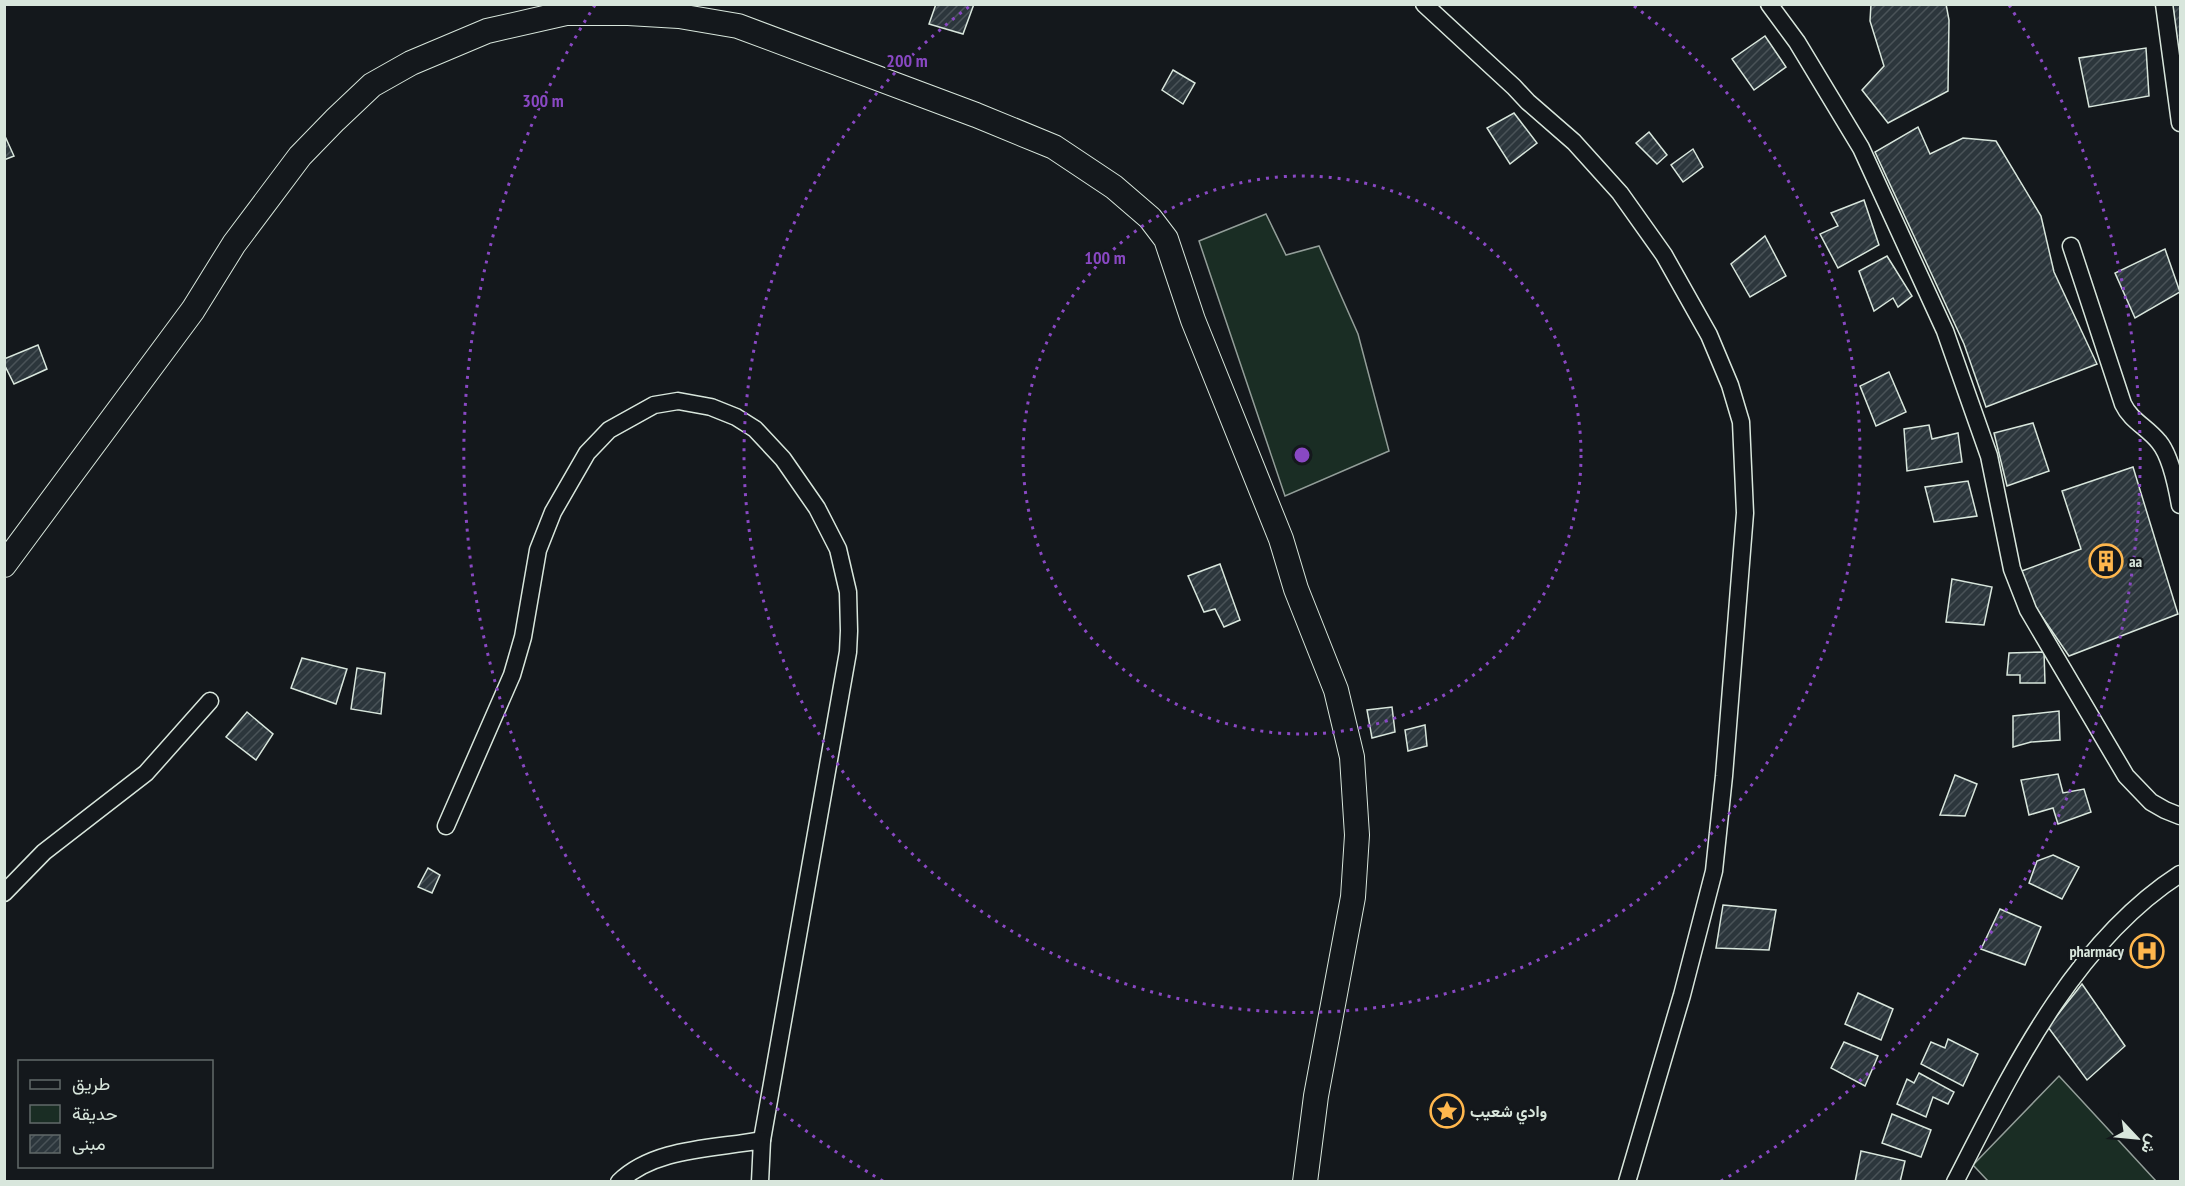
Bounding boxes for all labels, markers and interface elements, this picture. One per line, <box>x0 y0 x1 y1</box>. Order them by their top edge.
text: 200 m <box>886 49 928 72</box>
text: 300 m <box>522 89 564 112</box>
text: 100 m <box>1084 246 1126 269</box>
centre of rings <box>1292 445 1312 465</box>
building icon: aa <box>2088 543 2124 579</box>
place label: aa <box>2129 551 2143 571</box>
hospital icon: pharmacy <box>2129 933 2165 969</box>
place label: pharmacy <box>2069 941 2125 961</box>
legend <box>18 1060 213 1168</box>
text: طريق <box>72 1072 110 1095</box>
place icon: وادي شعيب <box>1429 1093 1465 1129</box>
place label: وادي شعيب <box>1470 1101 1547 1125</box>
text: حديقة <box>72 1102 118 1125</box>
north arrow <box>2107 1108 2167 1168</box>
text: مبنى <box>72 1132 106 1155</box>
text: ش <box>2137 1132 2164 1158</box>

